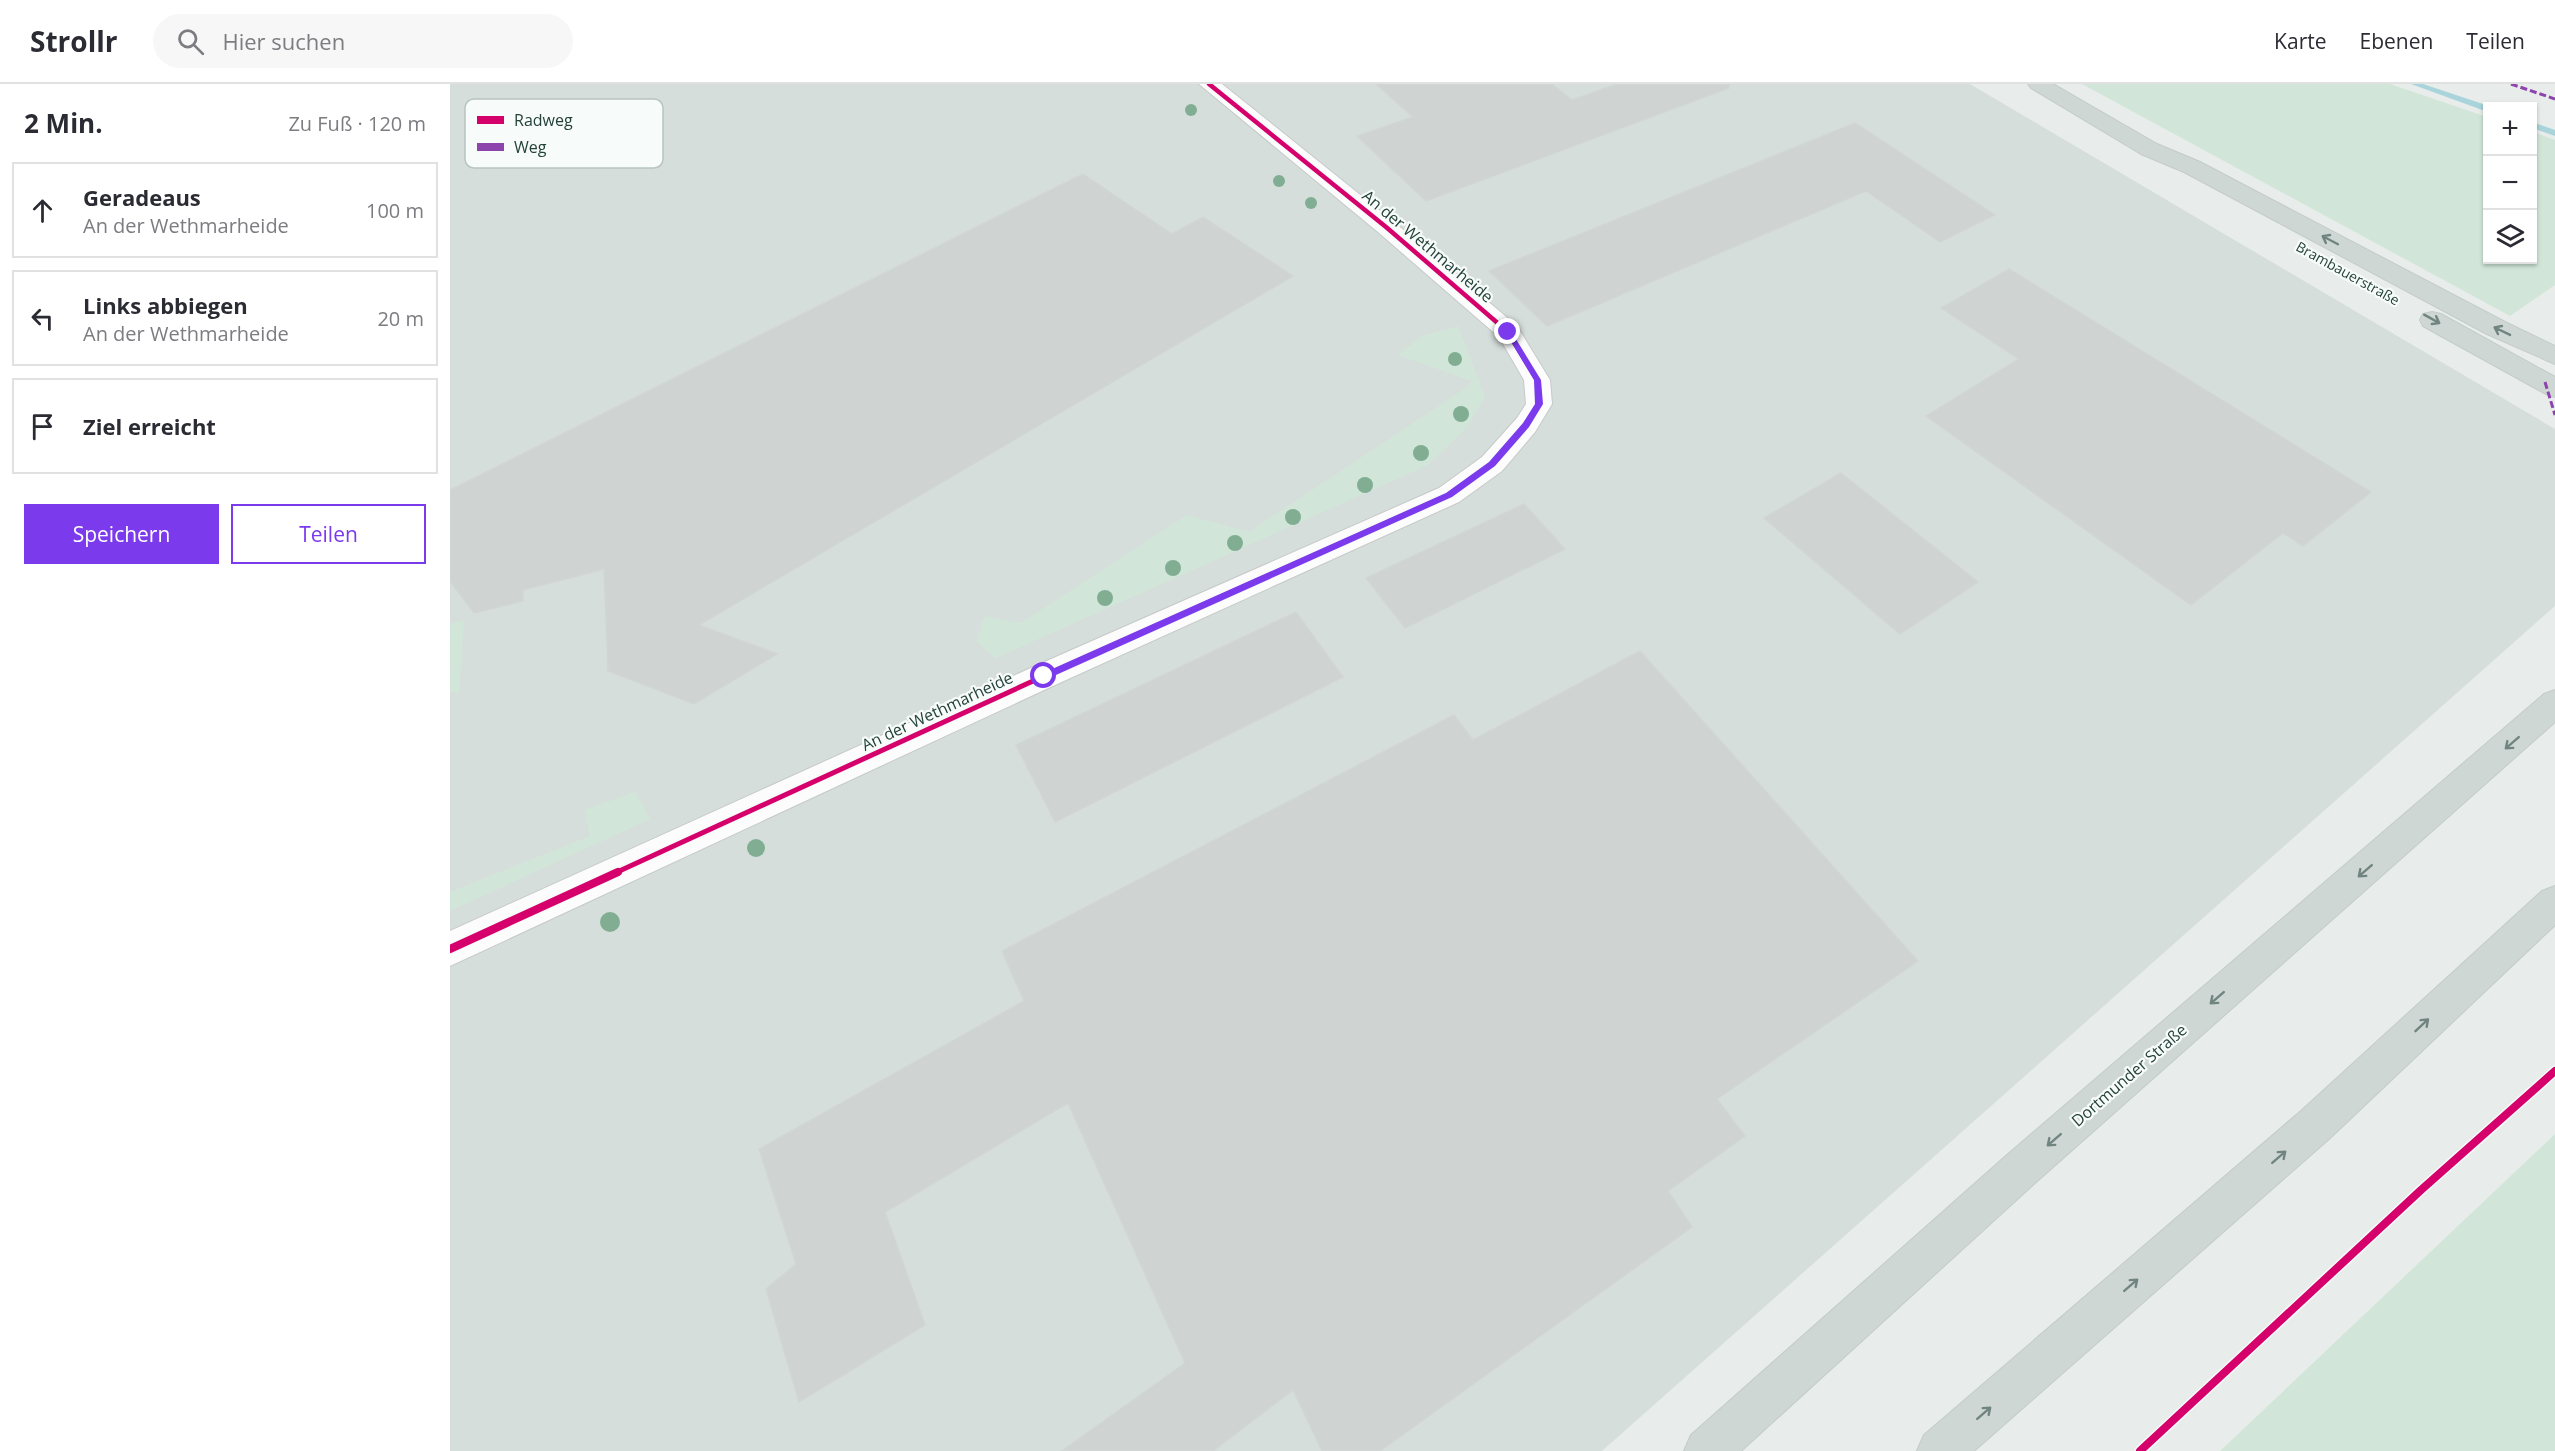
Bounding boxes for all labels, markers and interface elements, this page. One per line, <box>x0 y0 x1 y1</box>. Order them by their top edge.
search box <box>153 14 573 68</box>
text: Strollr <box>30 22 117 60</box>
icon: search <box>174 25 207 58</box>
text: Hier suchen <box>222 26 345 56</box>
text: Karte <box>2274 27 2327 55</box>
text: Ebenen <box>2360 27 2433 55</box>
text: Teilen <box>2466 27 2525 55</box>
legend <box>465 99 663 168</box>
map controls <box>2483 102 2537 264</box>
button: + <box>2483 102 2537 156</box>
text: 2 Min. <box>24 105 103 141</box>
text: Radweg <box>514 109 573 131</box>
text: Zu Fuß · 120 m <box>288 110 426 137</box>
text: Weg <box>514 136 547 158</box>
button: − <box>2483 156 2537 210</box>
text: Geradeaus <box>83 182 201 212</box>
street label: An der Wethmarheide <box>1358 185 1498 307</box>
icon: ahead <box>26 194 59 227</box>
text: 100 m <box>366 197 424 224</box>
button: layers <box>2483 210 2537 264</box>
text: An der Wethmarheide <box>83 212 289 239</box>
one-way arrow <box>2321 234 2339 245</box>
street label: Brambauerstraße <box>2293 237 2403 309</box>
text: Links abbiegen <box>83 290 248 320</box>
icon: left <box>26 302 59 335</box>
text: 20 m <box>377 305 424 332</box>
one-way arrow <box>2423 313 2440 325</box>
route end <box>1494 318 1520 344</box>
text: An der Wethmarheide <box>83 320 289 347</box>
one-way arrow <box>2494 325 2512 337</box>
icon: arrive <box>26 410 59 443</box>
text: Ziel erreicht <box>83 411 216 441</box>
button: Speichern <box>24 504 219 564</box>
button: Teilen <box>231 504 426 564</box>
route start <box>1030 662 1056 688</box>
street label: An der Wethmarheide <box>858 666 1016 756</box>
one-way arrow <box>2505 736 2520 750</box>
one-way arrow <box>2358 864 2373 878</box>
one-way arrow <box>2209 992 2225 1005</box>
one-way arrow <box>2415 1018 2430 1032</box>
street label: Dortmunder Straße <box>2067 1019 2191 1131</box>
one-way arrow <box>2047 1133 2062 1147</box>
one-way arrow <box>2271 1150 2286 1164</box>
one-way arrow <box>2123 1278 2138 1292</box>
one-way arrow <box>1976 1406 1991 1420</box>

